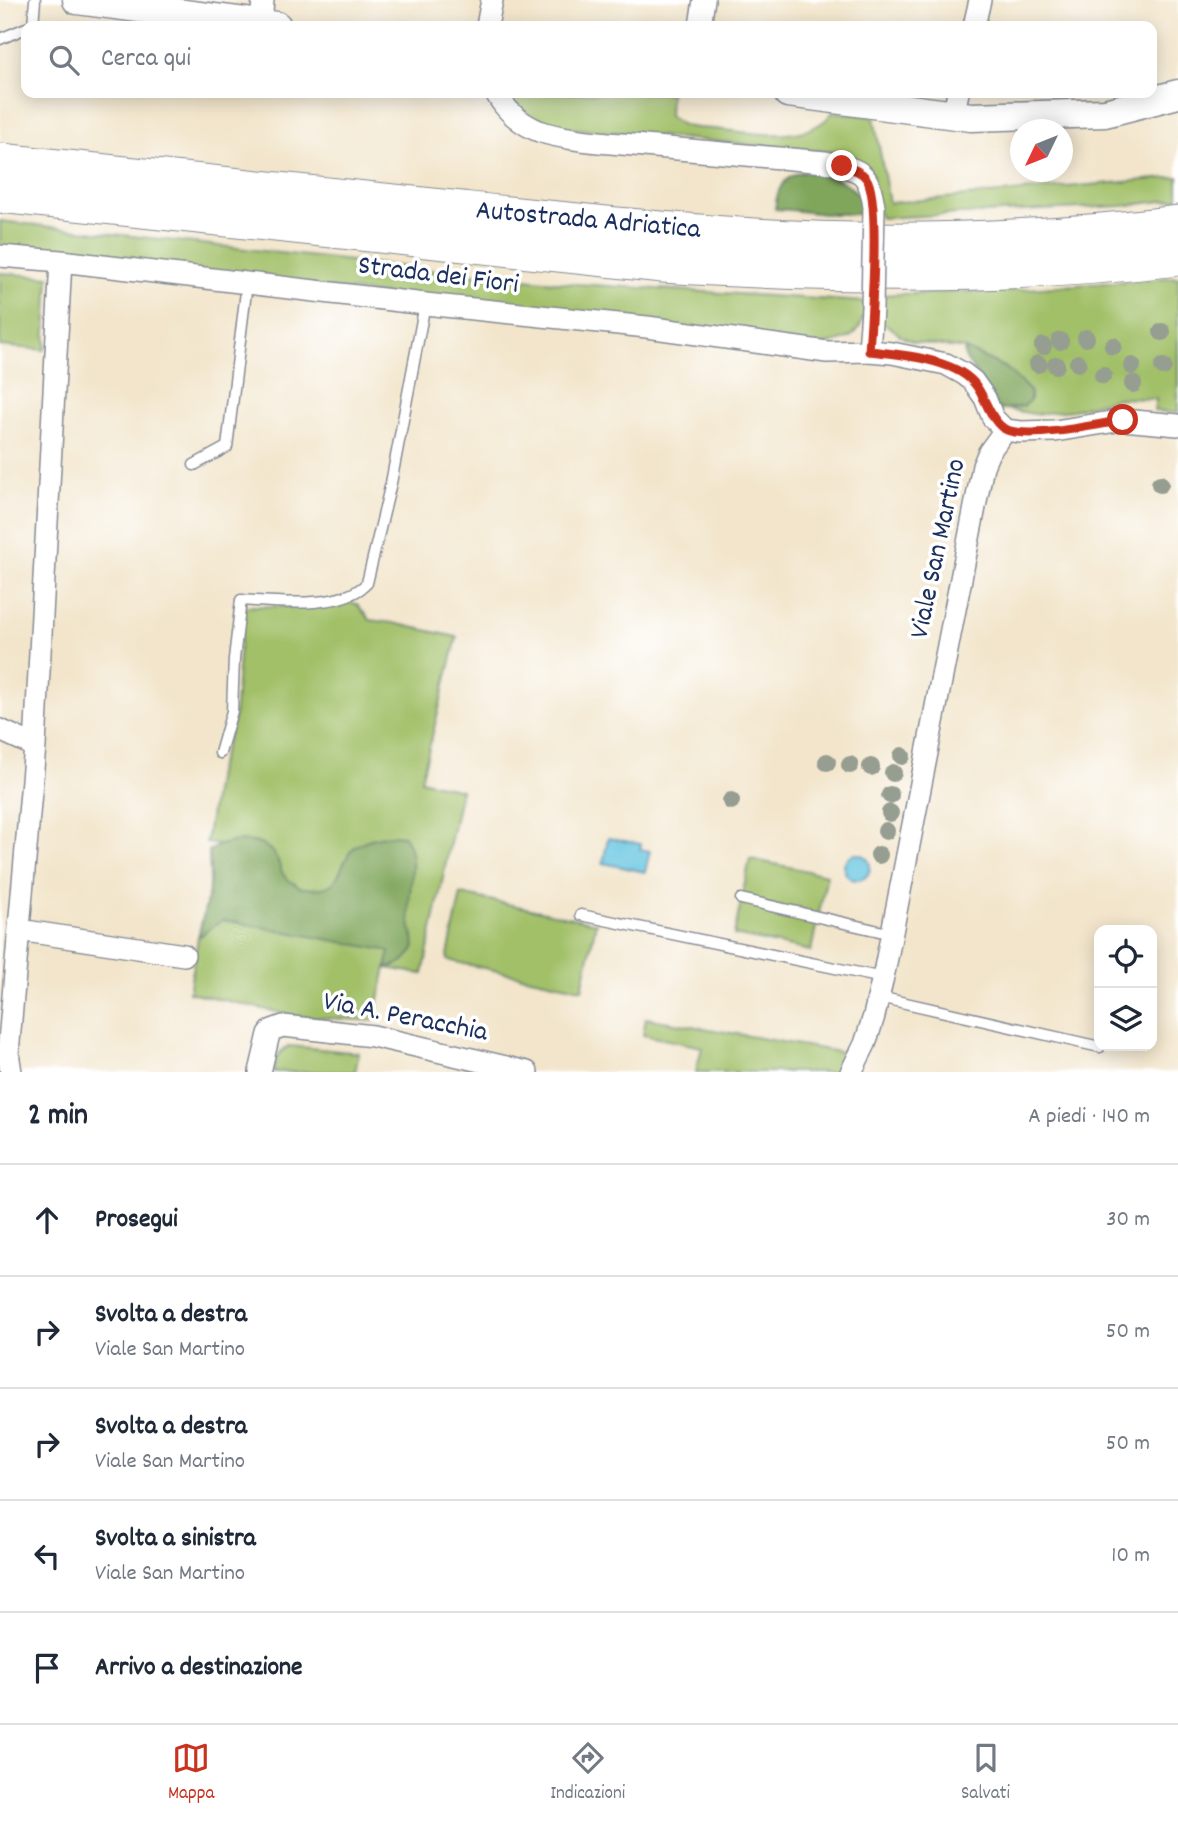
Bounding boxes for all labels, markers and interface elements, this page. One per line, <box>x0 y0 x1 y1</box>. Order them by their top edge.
search box <box>21 21 1157 98</box>
icon: search <box>45 41 83 79</box>
text: Cerca qui <box>101 41 191 78</box>
north arrow <box>1010 119 1073 182</box>
route end <box>826 150 857 181</box>
street label: Autostrada Adriatica <box>474 192 703 252</box>
street label: Strada dei Fiori <box>355 247 521 307</box>
route start <box>1107 404 1138 435</box>
street label: Viale San Martino <box>901 455 979 643</box>
map controls <box>1094 925 1157 1051</box>
button: locate <box>1094 925 1157 988</box>
street label: Via A. Peracchia <box>319 983 491 1055</box>
button: layers <box>1094 988 1157 1051</box>
text: 2 min <box>28 1096 88 1139</box>
text: A piedi · 140 m <box>1028 1101 1150 1134</box>
icon: ahead <box>28 1201 66 1239</box>
text: Prosegui <box>95 1202 178 1239</box>
text: 30 m <box>1106 1204 1150 1237</box>
text: Svolta a destra <box>95 1297 247 1334</box>
icon: right <box>28 1313 66 1351</box>
text: 50 m <box>1106 1316 1150 1349</box>
text: Viale San Martino <box>95 1334 245 1367</box>
text: Svolta a destra <box>95 1409 247 1446</box>
icon: right <box>28 1425 66 1463</box>
text: 50 m <box>1106 1428 1150 1461</box>
text: Viale San Martino <box>95 1446 245 1479</box>
text: Svolta a sinistra <box>95 1521 256 1558</box>
icon: left <box>28 1537 66 1575</box>
text: 10 m <box>1111 1540 1150 1573</box>
text: Viale San Martino <box>95 1558 245 1591</box>
icon: arrive <box>28 1649 66 1687</box>
text: Arrivo a destinazione <box>95 1650 303 1687</box>
tab: Mappa <box>168 1739 214 1808</box>
tab: Indicazioni <box>550 1739 625 1808</box>
tab: Salvati <box>961 1739 1010 1808</box>

